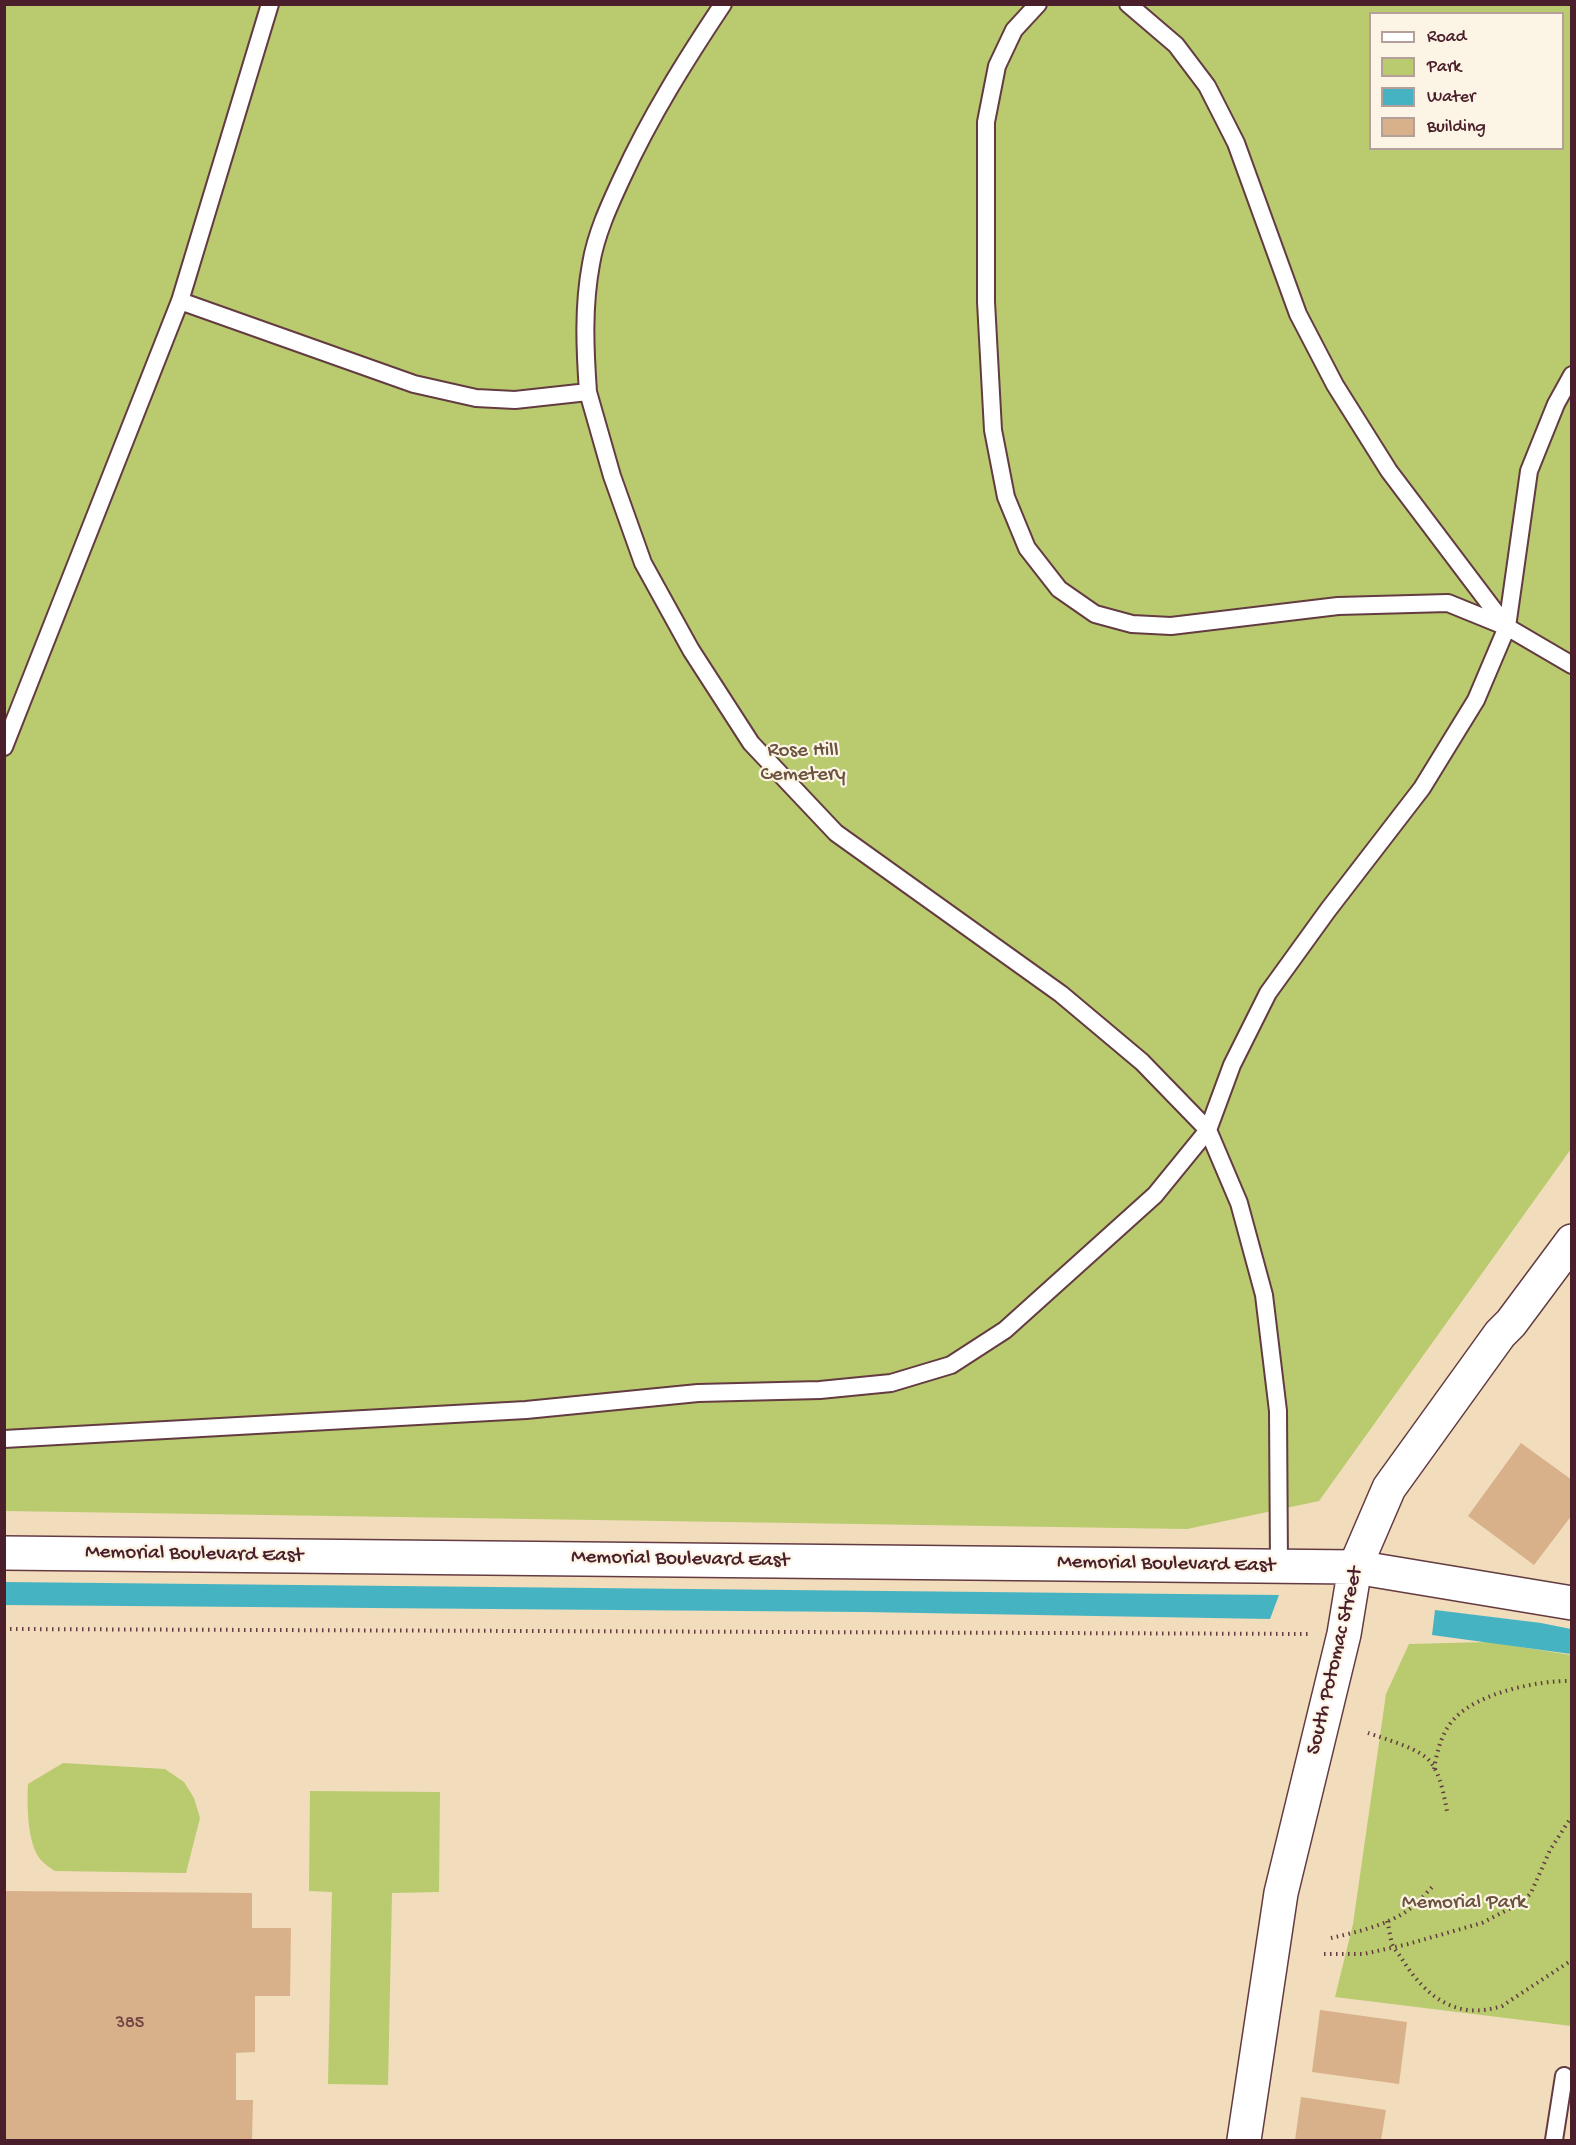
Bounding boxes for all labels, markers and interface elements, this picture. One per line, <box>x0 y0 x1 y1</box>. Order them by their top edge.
legend <box>1369 12 1564 150</box>
text: Road <box>1427 27 1466 48</box>
text: Park <box>1427 57 1461 78</box>
text: Water <box>1427 87 1475 108</box>
text: Building <box>1427 117 1486 138</box>
park label: Rose Hill Cemetery <box>760 739 846 789</box>
street label: Memorial Boulevard East <box>85 1540 303 1570</box>
street label: Memorial Boulevard East <box>571 1545 789 1575</box>
street label: Memorial Boulevard East <box>1057 1550 1275 1580</box>
street label: South Potomac Street <box>1302 1565 1370 1757</box>
park label: Memorial Park <box>1402 1891 1526 1917</box>
house number: 385 <box>116 2013 144 2035</box>

